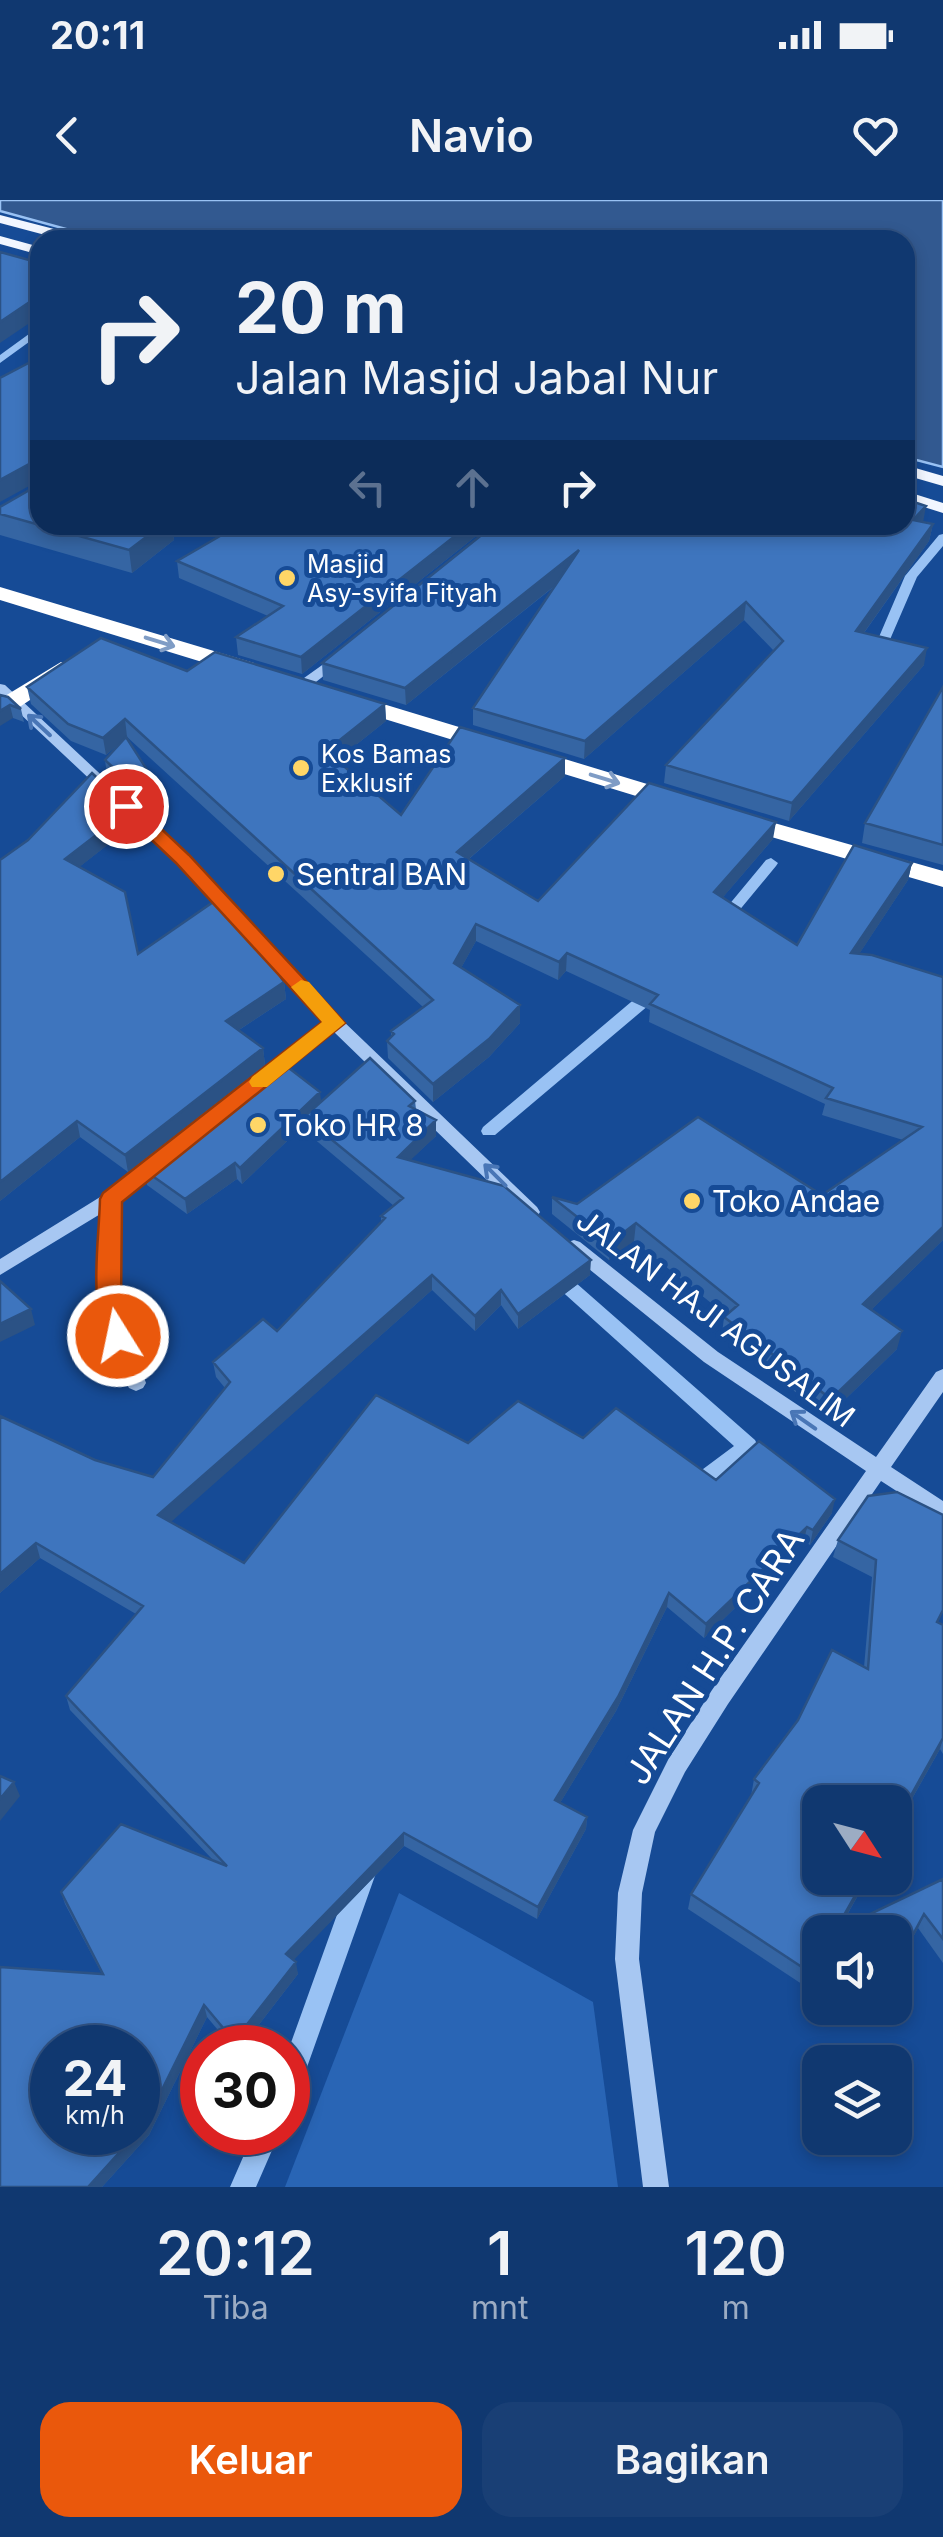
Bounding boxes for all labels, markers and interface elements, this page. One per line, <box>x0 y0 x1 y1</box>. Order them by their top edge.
text: 20:11 <box>50 12 145 58</box>
icon: back <box>40 108 95 163</box>
text: Navio <box>409 108 534 163</box>
icon: heart <box>848 108 903 163</box>
text: 20 m <box>235 265 407 350</box>
icon: right <box>70 270 200 400</box>
text: Jalan Masjid Jabal Nur <box>235 350 718 405</box>
icon: left <box>340 460 395 515</box>
icon: ahead <box>445 460 500 515</box>
icon: right <box>550 460 605 515</box>
place label: Masjid Asy-syifa Fityah <box>307 549 497 608</box>
marker: Masjid Asy-syifa Fityah <box>276 567 298 589</box>
one-way arrow <box>144 634 175 652</box>
one-way arrow <box>28 713 52 737</box>
place label: Kos Bamas Exklusif <box>321 739 452 798</box>
marker: Kos Bamas Exklusif <box>290 757 312 779</box>
pin <box>84 764 169 849</box>
one-way arrow <box>588 771 620 789</box>
icon: arrive <box>99 779 154 834</box>
place label: Sentral BAN <box>296 856 467 892</box>
marker: Sentral BAN <box>265 863 287 885</box>
place label: Toko HR 8 <box>278 1107 424 1143</box>
marker: Toko HR 8 <box>247 1114 269 1136</box>
one-way arrow <box>483 1163 507 1187</box>
place label: Toko Andae <box>712 1183 880 1219</box>
marker: Toko Andae <box>681 1190 703 1212</box>
street label: JALAN HAJI AGUSALIM <box>570 1202 862 1434</box>
position arrow <box>66 1284 170 1388</box>
one-way arrow <box>790 1410 818 1431</box>
street label: JALAN H.P. CARA <box>616 1520 812 1792</box>
north arrow <box>802 1785 912 1895</box>
map controls <box>802 1785 912 2155</box>
button: sound <box>802 1915 912 2025</box>
speed limit sign: 30 <box>180 2025 310 2155</box>
button: layers <box>802 2045 912 2155</box>
text: 24 <box>63 2048 127 2108</box>
text: km/h <box>65 2100 125 2130</box>
text: 20:12 <box>156 2217 315 2289</box>
text: 1 <box>487 2217 512 2289</box>
text: 120 <box>685 2217 787 2289</box>
text: Tiba <box>202 2288 269 2327</box>
text: mnt <box>471 2288 528 2327</box>
text: m <box>722 2288 750 2327</box>
button: Keluar <box>40 2402 462 2517</box>
button: Bagikan <box>482 2402 903 2517</box>

